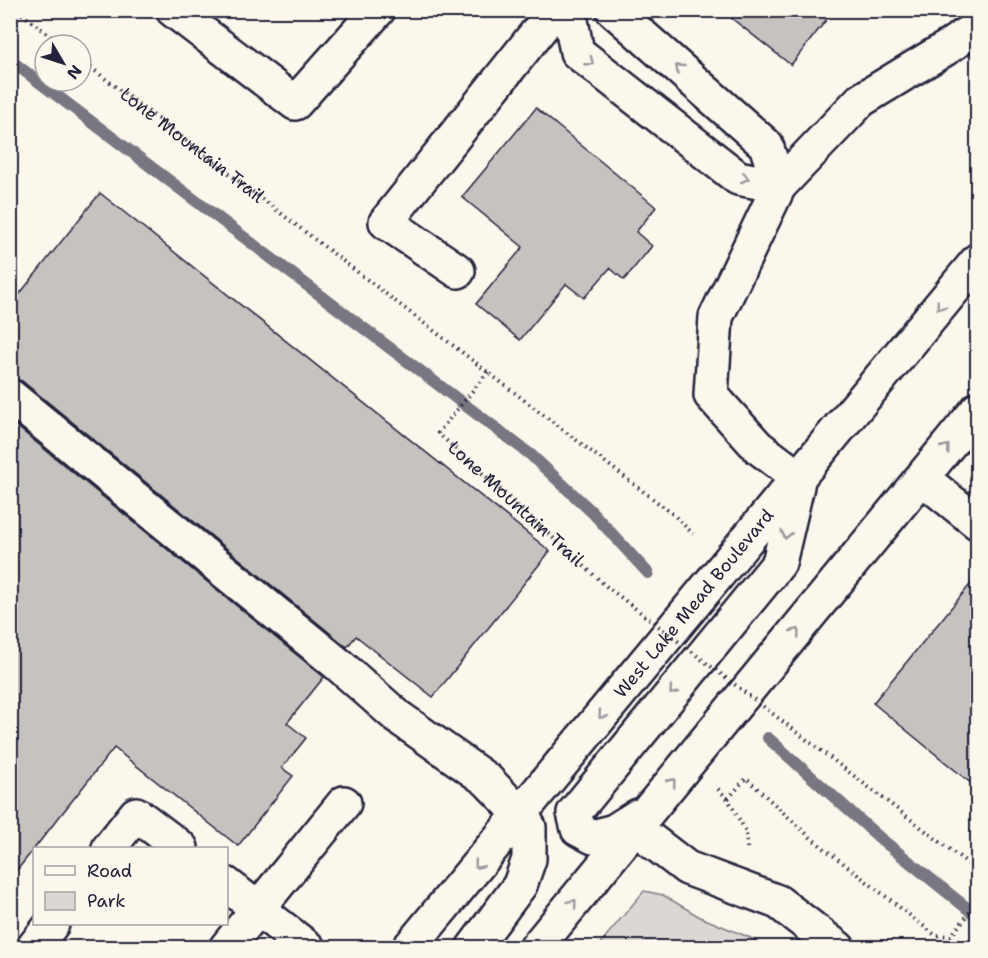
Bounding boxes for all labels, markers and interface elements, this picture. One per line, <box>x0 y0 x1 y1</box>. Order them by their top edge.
north arrow <box>33 33 93 93</box>
one-way arrow <box>583 55 594 66</box>
text: N <box>62 61 86 84</box>
one-way arrow <box>675 64 686 75</box>
street label: Lone Mountain Trail <box>115 82 270 209</box>
one-way arrow <box>740 171 750 184</box>
one-way arrow <box>937 299 948 310</box>
street label: Lone Mountain Trail <box>443 436 589 572</box>
one-way arrow <box>939 444 950 455</box>
street label: West Lake Mead Boulevard <box>609 504 779 703</box>
one-way arrow <box>780 530 793 540</box>
one-way arrow <box>789 627 800 638</box>
one-way arrow <box>669 684 680 695</box>
one-way arrow <box>598 708 609 719</box>
one-way arrow <box>665 778 676 789</box>
legend <box>33 847 228 925</box>
one-way arrow <box>474 858 485 869</box>
text: Road <box>87 859 132 883</box>
text: Park <box>87 889 126 913</box>
one-way arrow <box>566 898 577 909</box>

